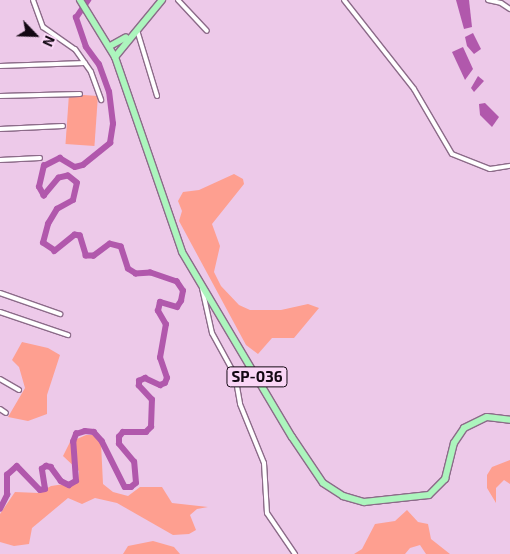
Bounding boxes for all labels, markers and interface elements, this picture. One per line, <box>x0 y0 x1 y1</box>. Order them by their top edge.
north arrow <box>10 10 60 60</box>
text: N <box>39 33 59 49</box>
road number: SP-036 <box>226 364 288 390</box>

